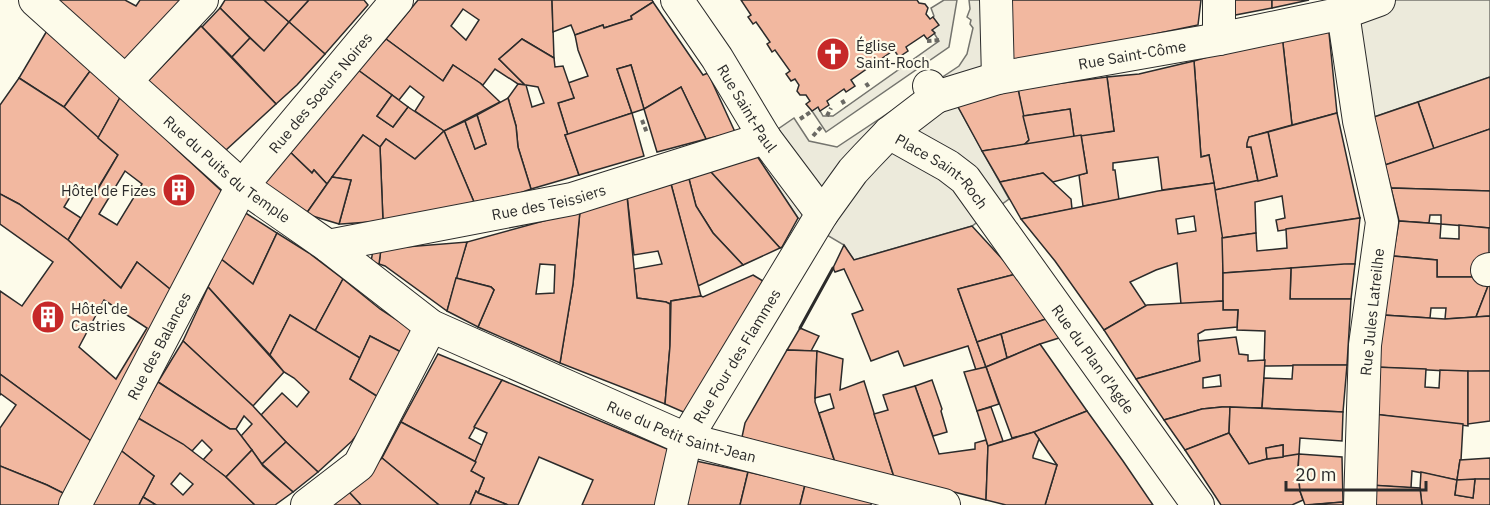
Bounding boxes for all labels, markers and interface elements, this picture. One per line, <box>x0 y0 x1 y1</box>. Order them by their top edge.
street label: Rue des Soeurs Noires <box>264 28 376 157</box>
street label: Rue Saint-Côme <box>1077 35 1187 73</box>
church icon: Église Saint-Roch <box>815 36 851 72</box>
place label: Église Saint-Roch <box>856 36 930 72</box>
street label: Rue Saint-Paul <box>713 61 782 156</box>
street label: Rue du Puits du Temple <box>160 111 294 227</box>
street label: Place Saint-Roch <box>892 129 993 212</box>
building icon: Hôtel de Fizes <box>161 172 197 208</box>
street label: Rue des Teissiers <box>490 179 608 224</box>
place label: Hôtel de Fizes <box>61 181 156 200</box>
street label: Rue Jules Latreilhe <box>1356 247 1388 377</box>
street label: Rue Four des Flammes <box>688 285 784 427</box>
street label: Rue des Balances <box>122 288 195 403</box>
building icon: Hôtel de Castries <box>30 299 66 335</box>
place label: Hôtel de Castries <box>71 299 128 335</box>
street label: Rue du Plan d'Agde <box>1048 300 1139 417</box>
street label: Rue du Petit Saint-Jean <box>604 396 758 466</box>
scale bar <box>1286 454 1426 492</box>
text: 20 m <box>1295 463 1337 486</box>

